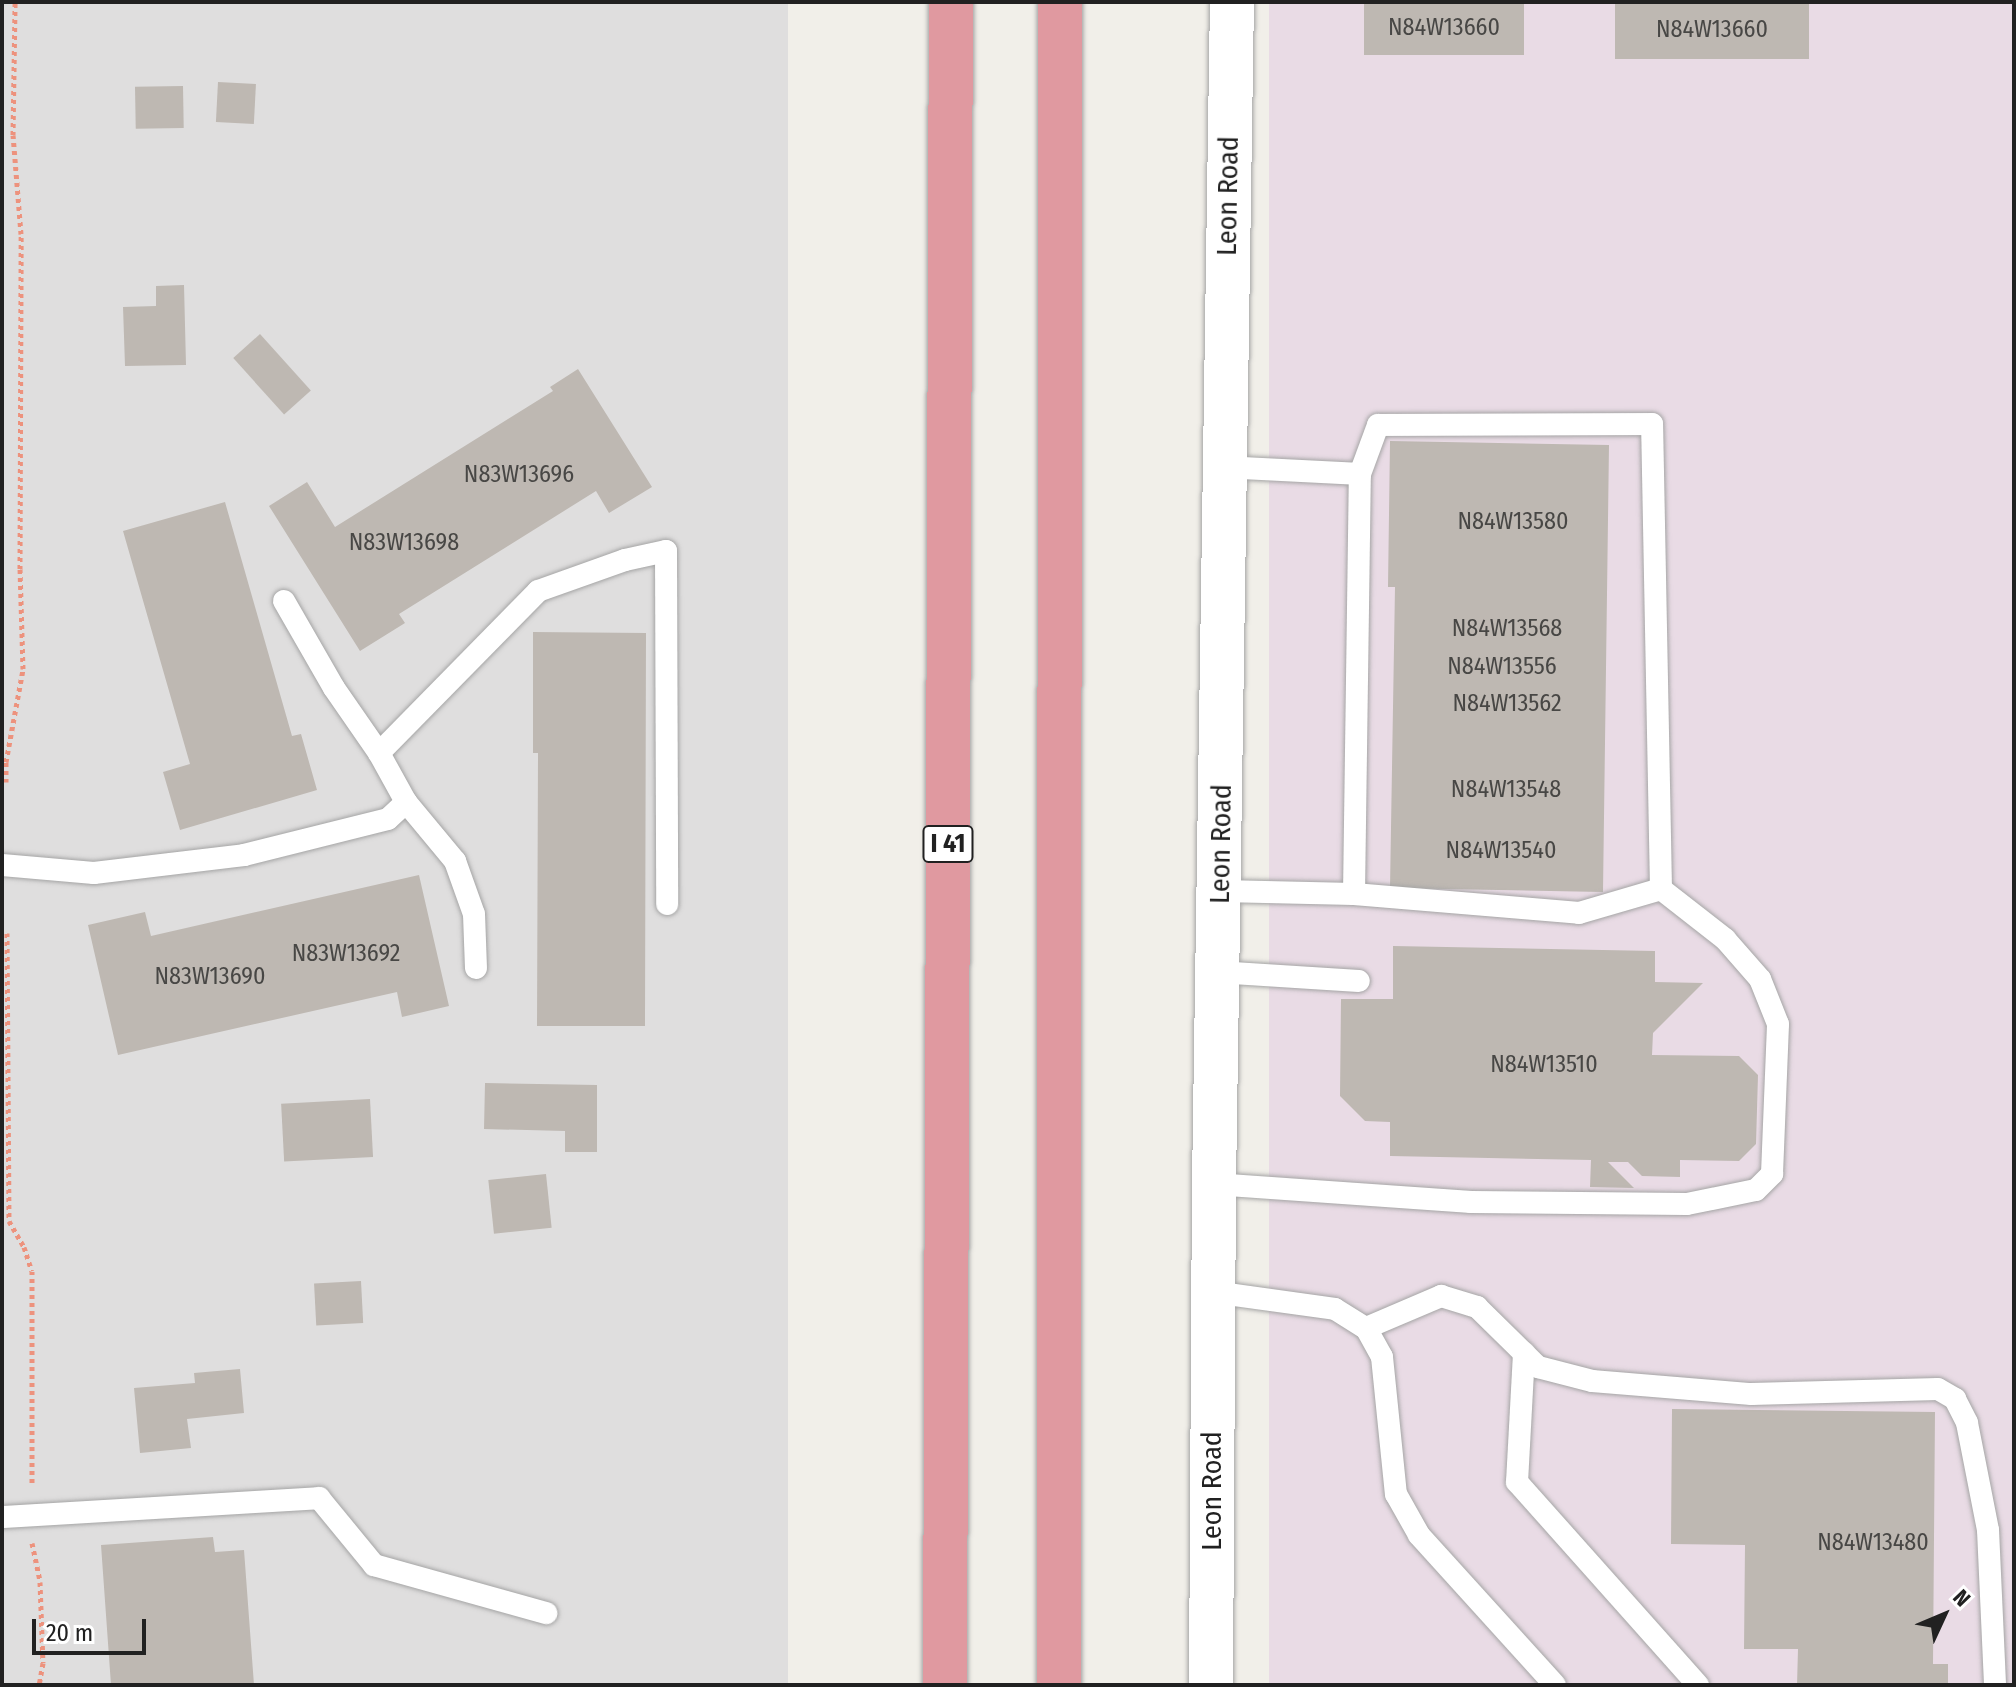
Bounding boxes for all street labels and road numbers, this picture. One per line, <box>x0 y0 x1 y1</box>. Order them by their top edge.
street label: Leon Road <box>1210 136 1246 256</box>
street label: Leon Road <box>1203 784 1239 904</box>
road number: I 41 <box>922 822 974 866</box>
street label: Leon Road <box>1195 1431 1229 1551</box>

